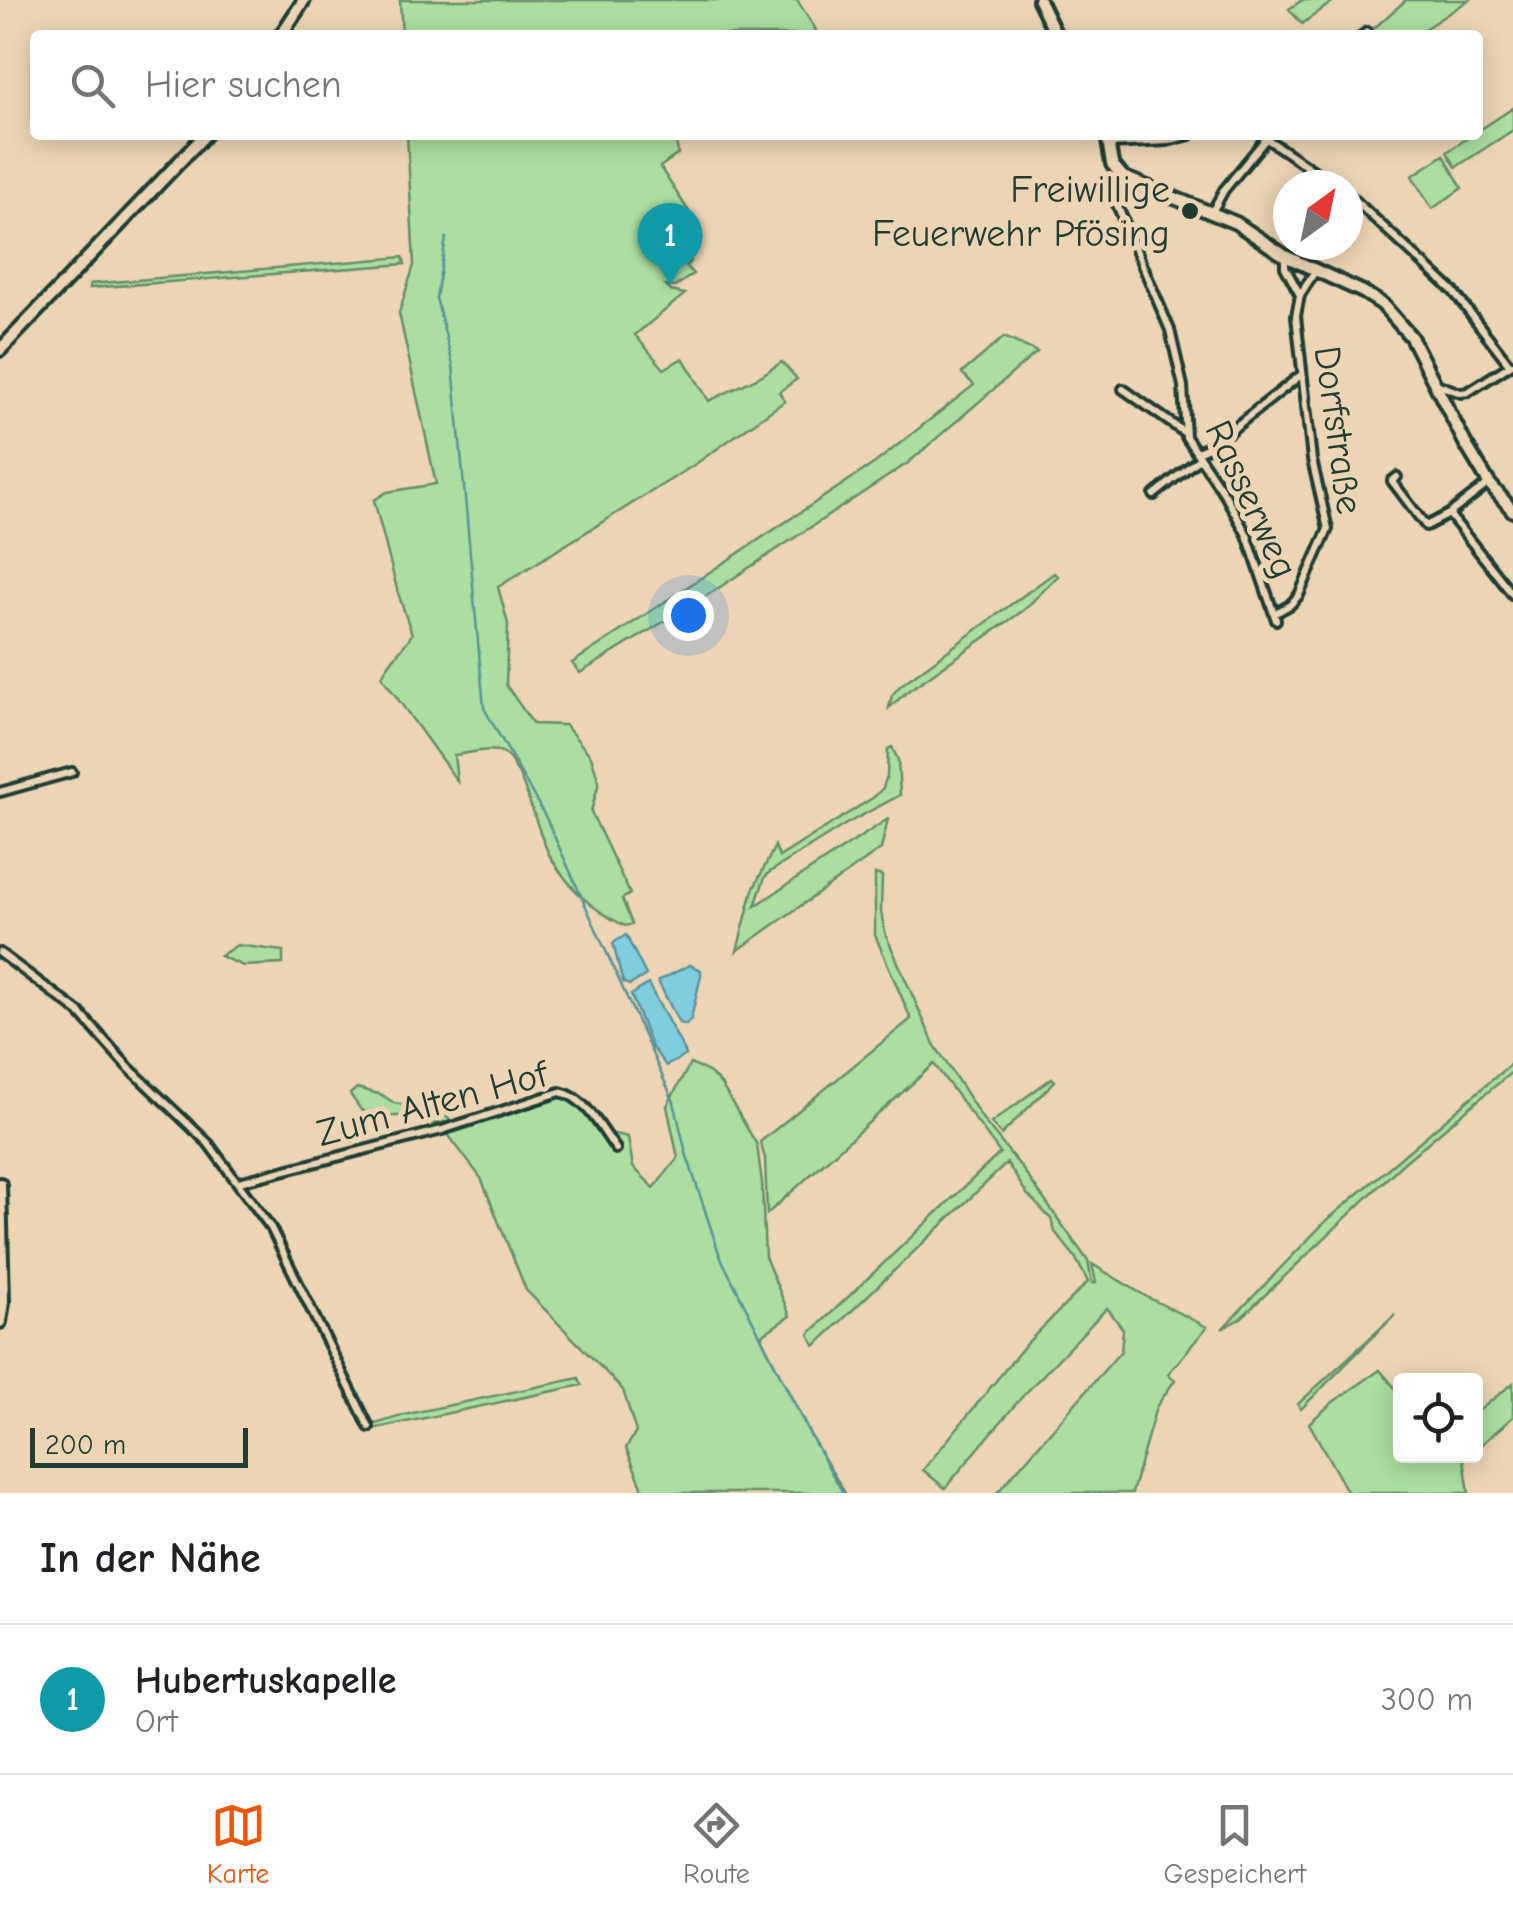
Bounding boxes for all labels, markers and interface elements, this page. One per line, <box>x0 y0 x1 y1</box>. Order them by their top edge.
search box <box>30 30 1483 140</box>
icon: search <box>65 58 120 113</box>
text: Hier suchen <box>145 63 342 107</box>
place label: Freiwillige Feuerwehr Pfösing <box>872 168 1170 256</box>
north arrow <box>1273 170 1363 260</box>
marker: Freiwillige Feuerwehr Pfösing <box>1179 200 1201 222</box>
pin: 1 <box>638 202 702 285</box>
street label: Dorfstraße <box>1304 343 1372 517</box>
street label: Rasserweg <box>1196 414 1307 585</box>
your location <box>663 590 714 641</box>
street label: Zum Alten Hof <box>312 1051 555 1156</box>
map controls <box>1393 1373 1483 1463</box>
button: locate <box>1393 1373 1483 1463</box>
scale bar <box>30 1423 248 1468</box>
text: 200 m <box>45 1429 126 1461</box>
text: In der Nähe <box>40 1534 261 1583</box>
text: Hubertuskapelle <box>135 1659 396 1703</box>
text: 1 <box>66 1681 79 1718</box>
text: 300 m <box>1381 1681 1473 1718</box>
text: Ort <box>135 1703 177 1740</box>
tab: Karte <box>207 1798 269 1890</box>
tab: Route <box>683 1798 750 1890</box>
tab: Gespeichert <box>1163 1798 1306 1890</box>

